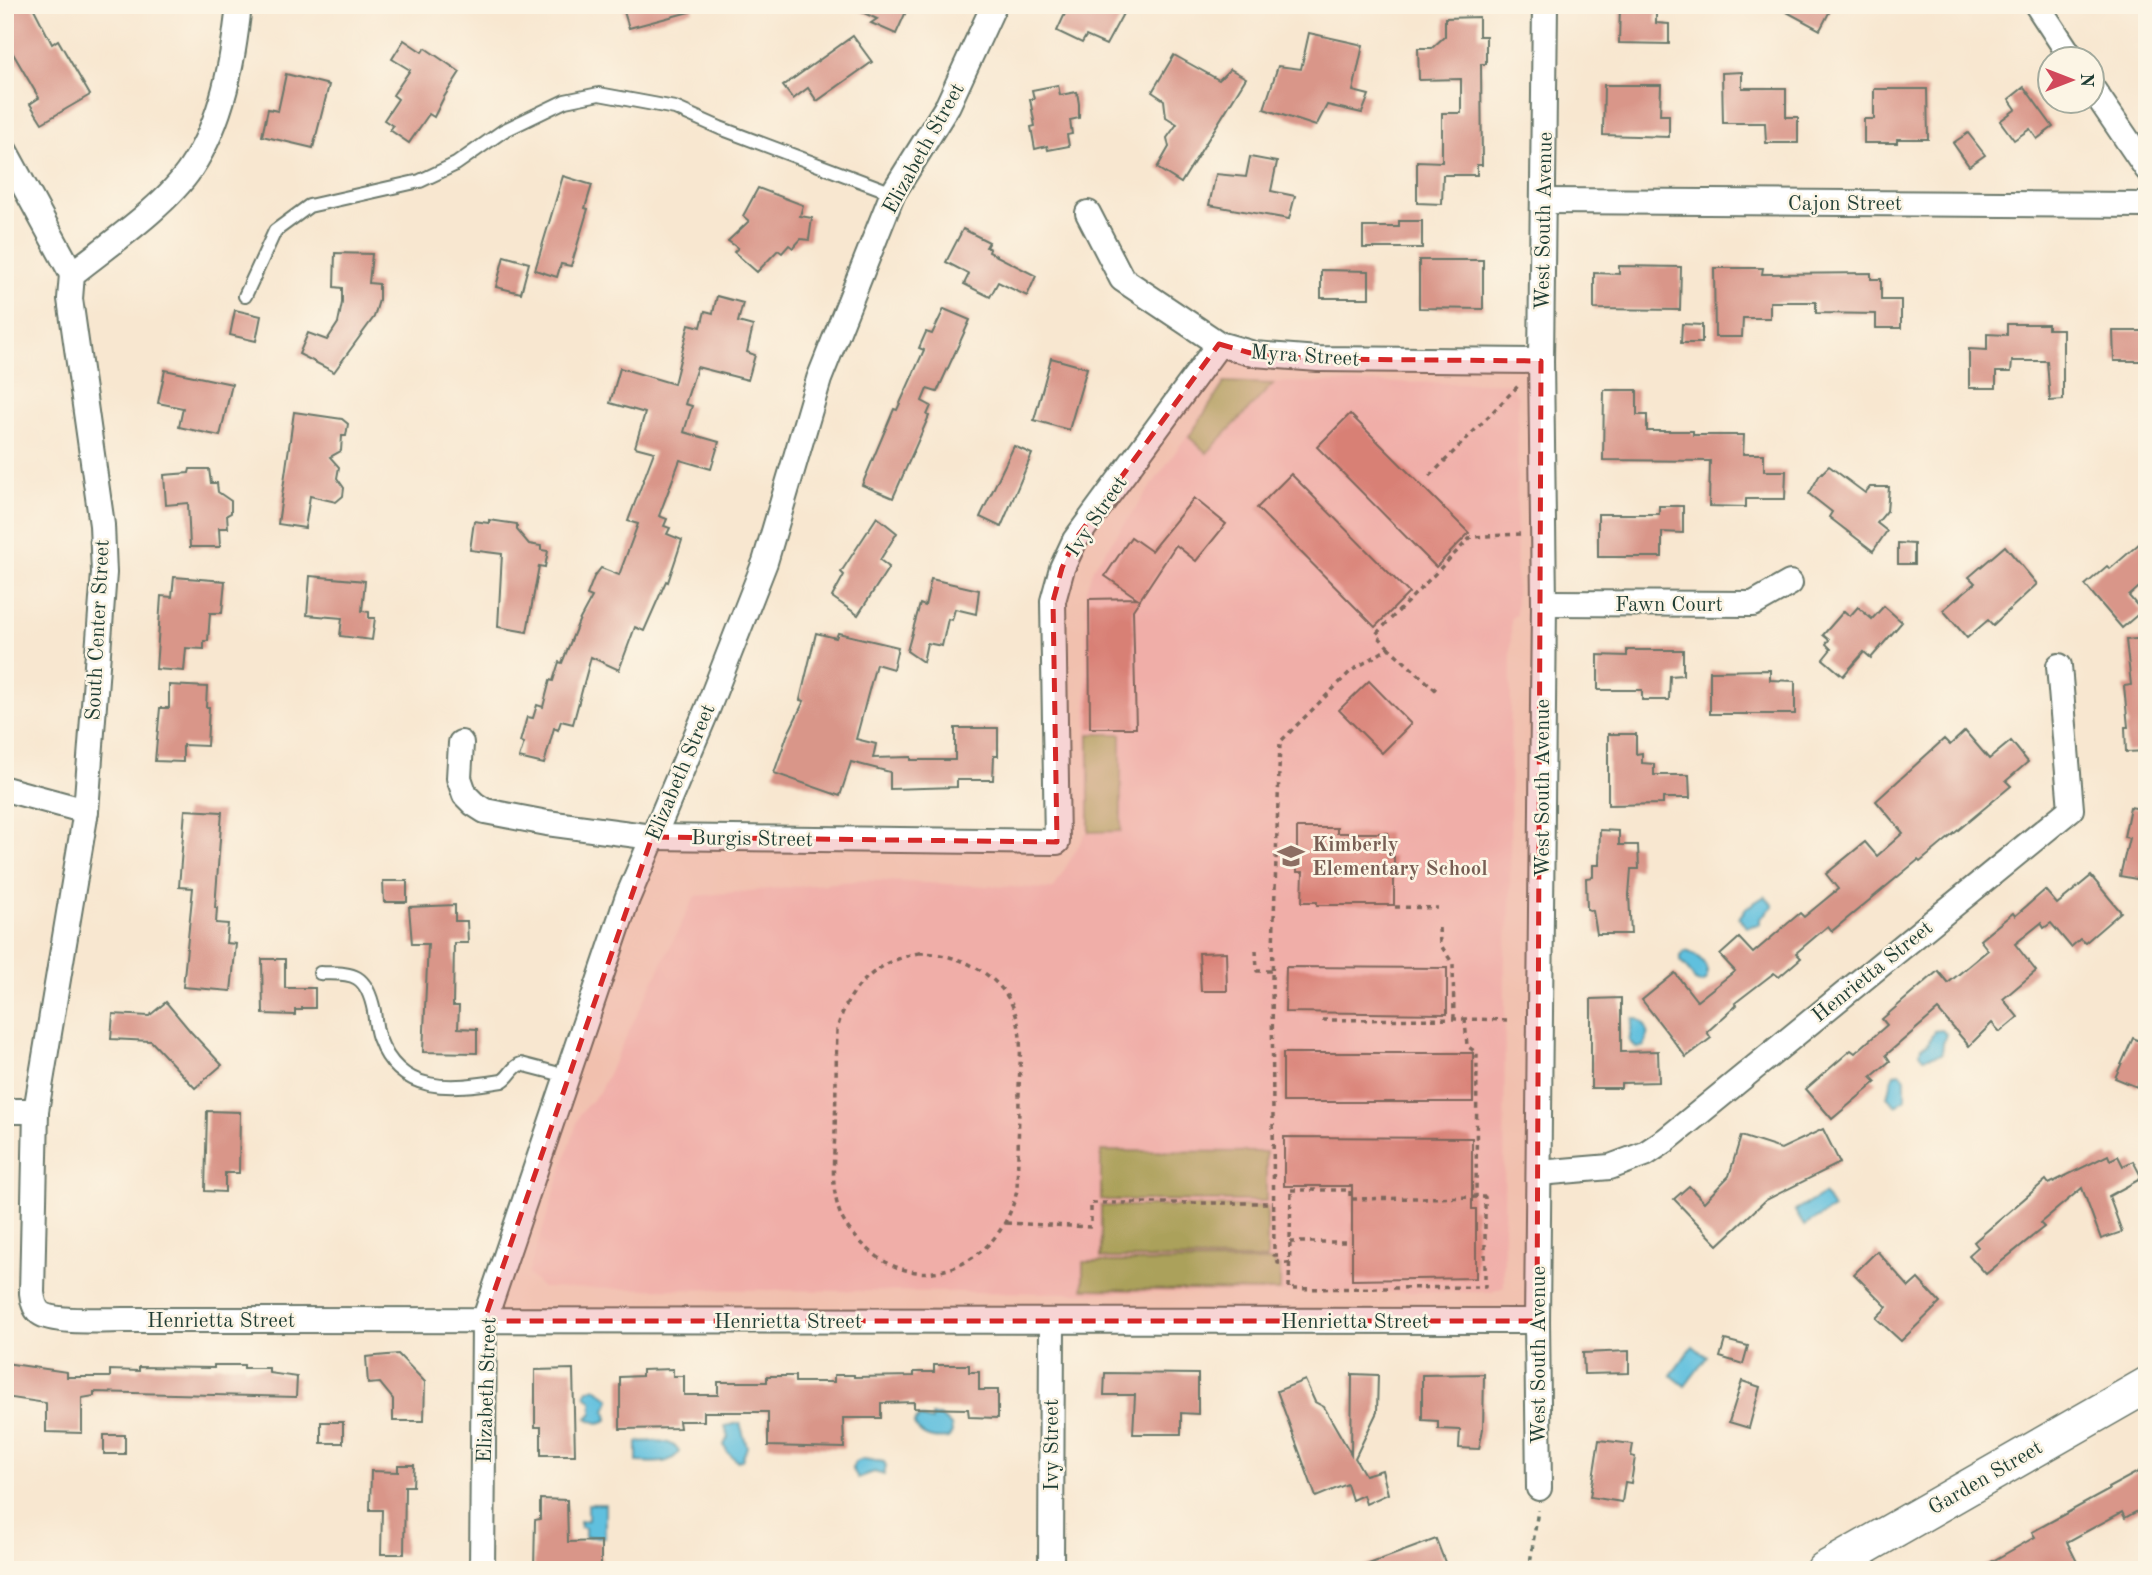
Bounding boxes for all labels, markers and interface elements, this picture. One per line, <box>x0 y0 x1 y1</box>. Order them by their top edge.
north arrow <box>2036 46 2106 116</box>
text: N <box>2076 73 2095 88</box>
street label: Elizabeth Street <box>880 80 969 218</box>
street label: West South Avenue <box>1532 132 1557 310</box>
street label: Cajon Street <box>1788 194 1902 215</box>
street label: Myra Street <box>1250 342 1360 371</box>
street label: Ivy Street <box>1063 473 1132 561</box>
street label: South Center Street <box>83 539 114 721</box>
street label: Fawn Court <box>1615 595 1723 616</box>
street label: West South Avenue <box>1533 699 1554 877</box>
street label: Elizabeth Street <box>643 701 720 844</box>
street label: Burgis Street <box>691 828 813 851</box>
place label: Kimberly Elementary School <box>1312 835 1488 880</box>
school or university icon: Kimberly Elementary School <box>1276 841 1306 871</box>
street label: Henrietta Street <box>1809 917 1937 1027</box>
street label: West South Avenue <box>1529 1266 1550 1444</box>
street label: Henrietta Street <box>147 1311 295 1332</box>
street label: Henrietta Street <box>714 1312 862 1333</box>
street label: Henrietta Street <box>1281 1312 1429 1333</box>
street label: Elizabeth Street <box>474 1317 501 1463</box>
street label: Ivy Street <box>1042 1399 1063 1491</box>
street label: Garden Street <box>1925 1437 2046 1519</box>

